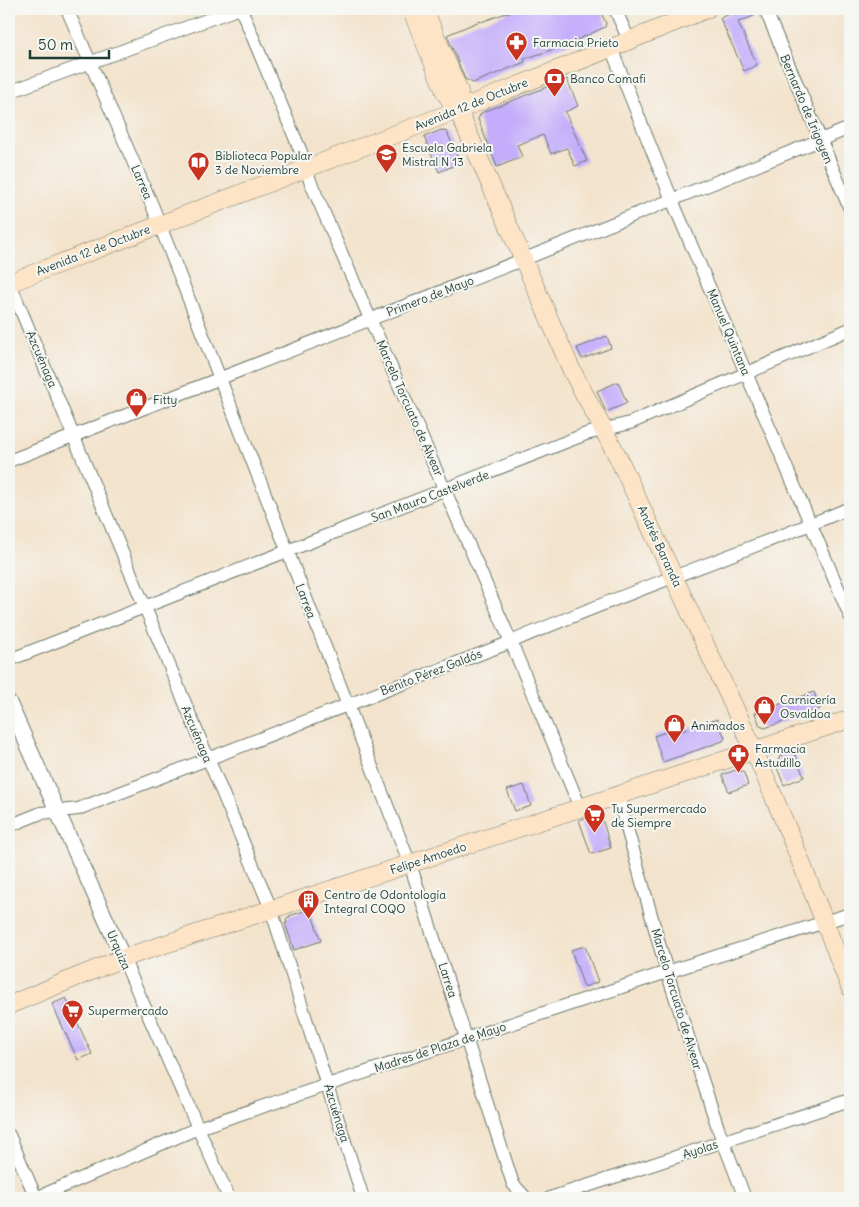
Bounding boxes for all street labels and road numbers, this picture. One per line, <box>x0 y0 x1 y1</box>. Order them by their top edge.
street label: Bernardo de Irigoyen <box>777 52 837 166</box>
street label: Avenida 12 de Octubre <box>412 74 530 134</box>
street label: Larrea <box>128 162 156 202</box>
street label: Avenida 12 de Octubre <box>34 221 152 279</box>
street label: Primero de Mayo <box>384 272 476 320</box>
street label: Manuel Quintana <box>704 286 754 378</box>
street label: Azcuénaga <box>23 328 61 390</box>
street label: Marcelo Torcuato de Alvear <box>373 338 447 478</box>
street label: San Mauro Castelverde <box>369 467 491 525</box>
street label: Andrés Baranda <box>635 503 685 589</box>
street label: Larrea <box>293 581 320 621</box>
street label: Benito Pérez Galdós <box>378 646 484 698</box>
street label: Azcuénaga <box>178 703 216 765</box>
street label: Felipe Amoedo <box>388 839 468 877</box>
street label: Marcelo Torcuato de Alvear <box>648 926 706 1072</box>
street label: Urquiza <box>104 928 134 972</box>
street label: Larrea <box>435 961 461 1000</box>
street label: Madres de Plaza de Mayo <box>372 1019 508 1075</box>
street label: Azcuénaga <box>321 1082 353 1144</box>
street label: Ayolas <box>680 1136 720 1162</box>

